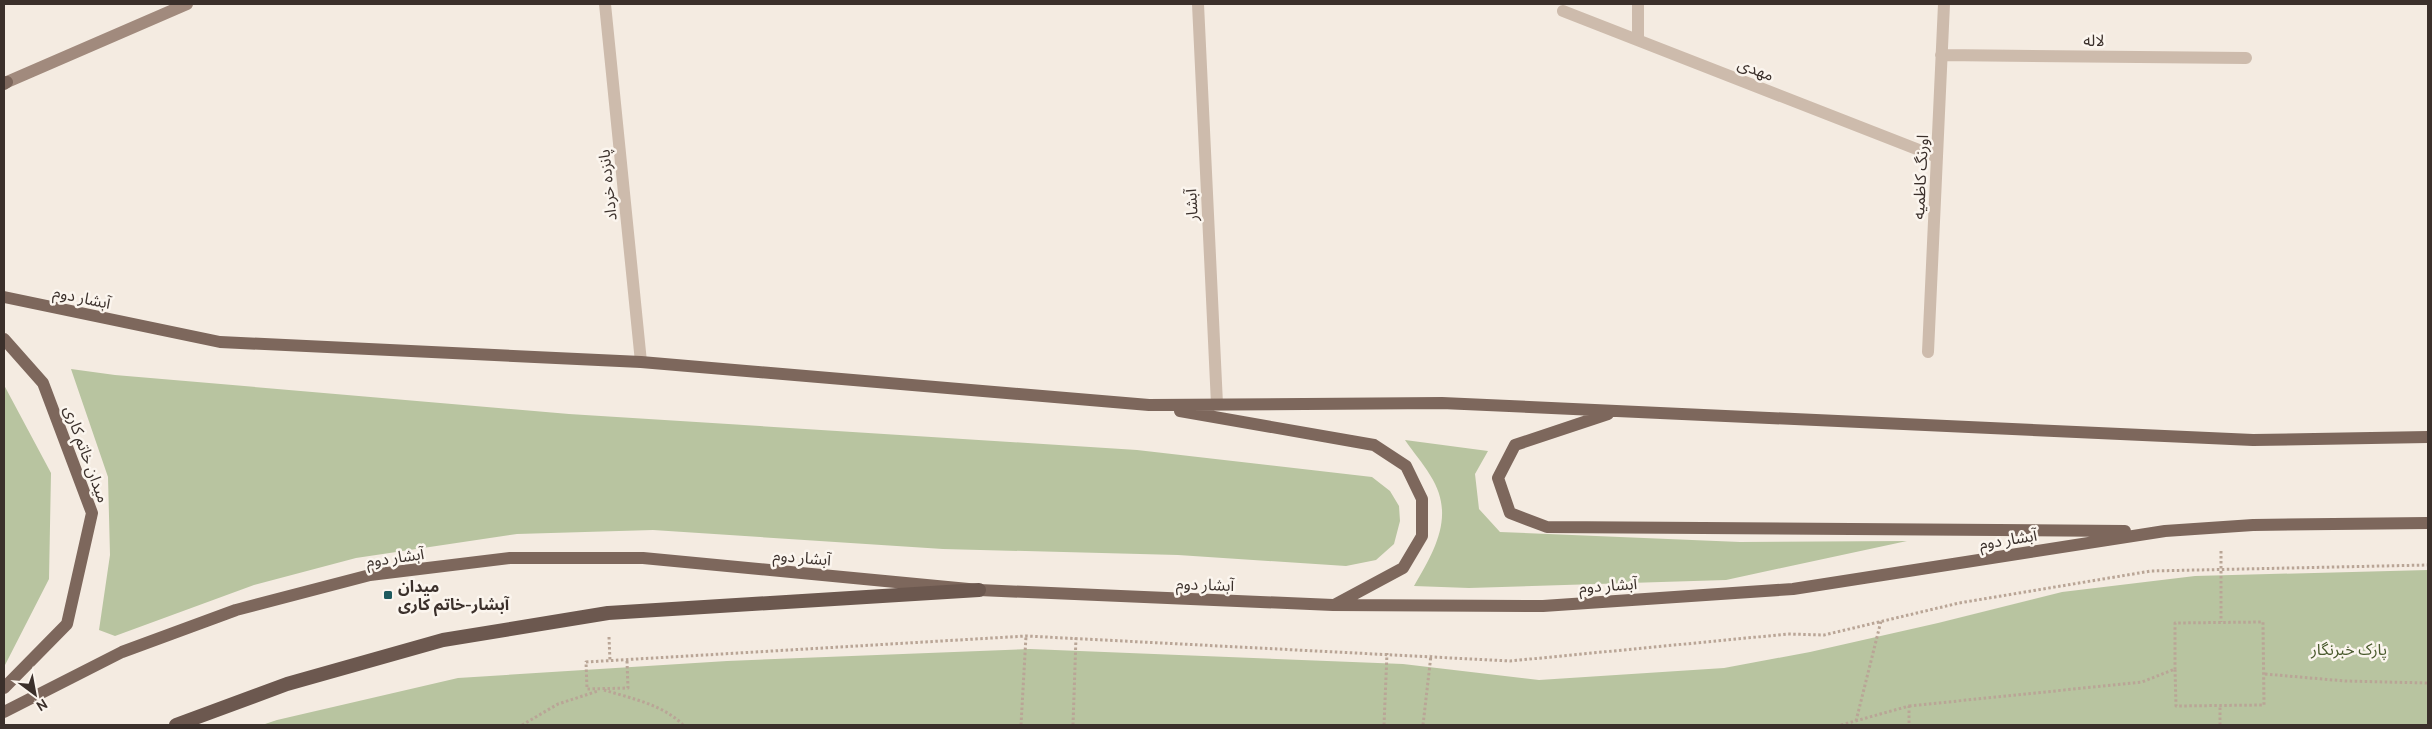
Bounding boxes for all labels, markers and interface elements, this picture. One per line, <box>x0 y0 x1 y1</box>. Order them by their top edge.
street label: لاله <box>2083 31 2105 50</box>
street label: مهدی <box>1735 54 1777 85</box>
street label: اورنگ کاظمیه <box>1909 134 1932 220</box>
street label: پانزده خرداد <box>594 148 622 222</box>
street label: آبشار <box>1181 187 1202 223</box>
street label: آبشار دوم <box>51 282 114 316</box>
street label: میدان خاتم کاری <box>57 403 113 506</box>
street label: آبشار دوم <box>1978 525 2040 556</box>
street label: آبشار دوم <box>365 544 427 574</box>
street label: آبشار دوم <box>772 545 833 573</box>
street label: آبشار دوم <box>1175 574 1236 598</box>
street label: آبشار دوم <box>1578 574 1639 600</box>
place label: میدان آبشار-خاتم کاری <box>398 577 510 617</box>
marker: میدان آبشار-خاتم کاری <box>382 589 394 601</box>
park label: پارک خبرنگار <box>2310 640 2387 660</box>
north arrow <box>10 669 60 719</box>
text: N <box>33 695 51 715</box>

